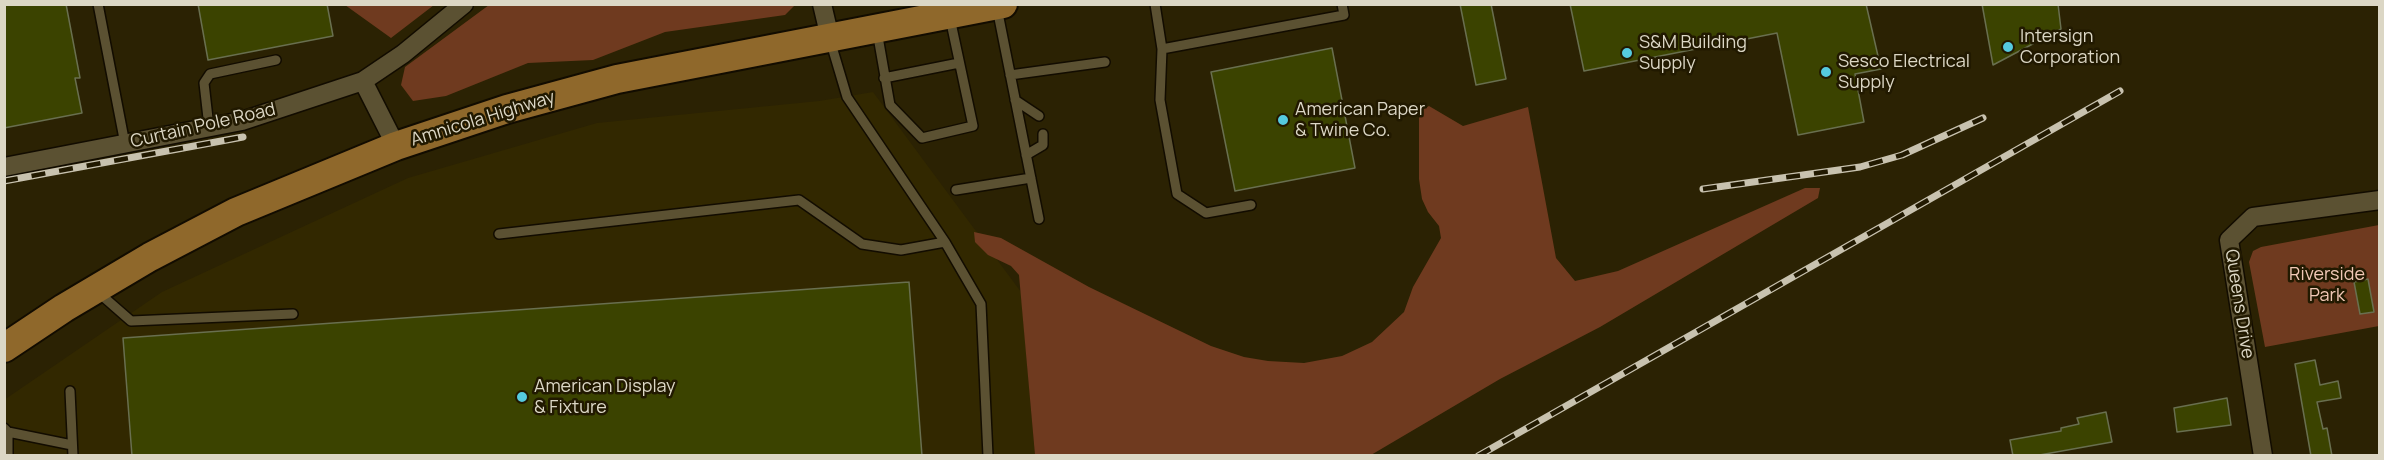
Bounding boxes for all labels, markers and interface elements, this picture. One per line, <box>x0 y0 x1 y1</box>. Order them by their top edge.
place label: Intersign Corporation <box>2020 26 2120 68</box>
place label: S&M Building Supply <box>1639 32 1747 74</box>
marker: Intersign Corporation <box>2001 40 2015 54</box>
marker: S&M Building Supply <box>1620 46 1634 60</box>
place label: Sesco Electrical Supply <box>1838 51 1970 94</box>
marker: Sesco Electrical Supply <box>1819 65 1833 79</box>
street label: Amnicola Highway <box>408 87 558 151</box>
street label: Curtain Pole Road <box>128 99 278 153</box>
place label: American Paper & Twine Co. <box>1295 99 1425 142</box>
marker: American Paper & Twine Co. <box>1276 113 1290 127</box>
street label: Queens Drive <box>2220 248 2258 360</box>
park label: Riverside Park <box>2289 264 2365 306</box>
place label: American Display & Fixture <box>534 376 676 418</box>
marker: American Display & Fixture <box>515 390 529 404</box>

